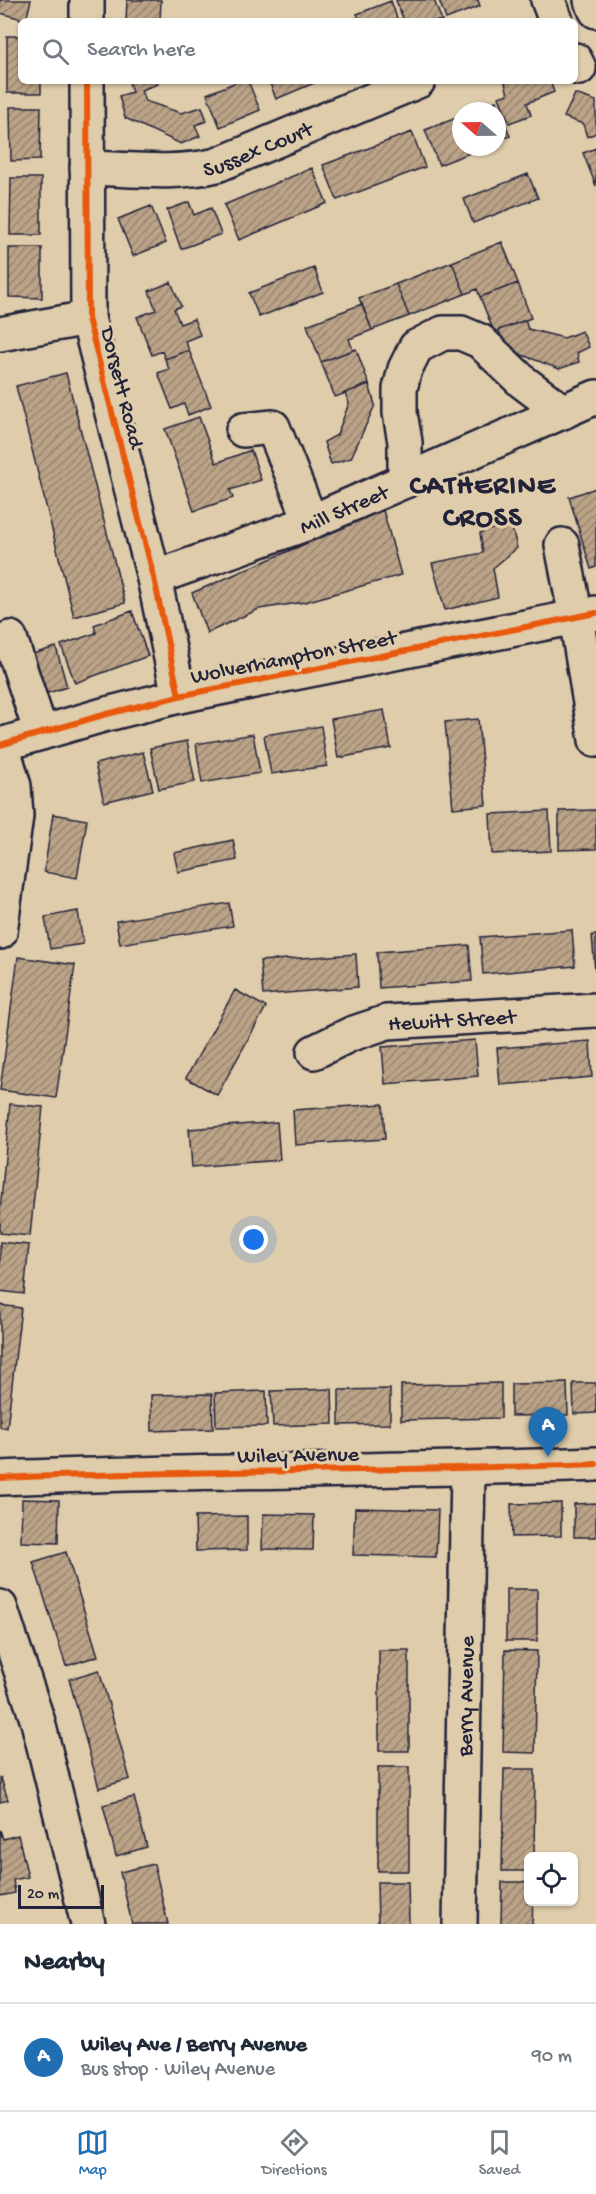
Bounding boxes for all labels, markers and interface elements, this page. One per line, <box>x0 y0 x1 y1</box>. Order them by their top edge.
search box <box>18 18 578 84</box>
icon: search <box>39 35 72 68</box>
text: Search here <box>87 38 195 64</box>
north arrow <box>452 102 506 156</box>
street label: Sussex Court <box>201 117 319 185</box>
street label: Dorsett Road <box>92 323 148 453</box>
district label: CATHERINE CROSS <box>410 471 556 536</box>
street label: Mill Street <box>297 480 395 542</box>
street label: Wolverhampton Street <box>189 626 401 692</box>
street label: Hewitt Street <box>388 1006 519 1039</box>
your location <box>239 1225 268 1254</box>
pin: A <box>528 1408 568 1457</box>
street label: Wiley Avenue <box>237 1443 360 1471</box>
street label: Berry Avenue <box>454 1635 482 1758</box>
map controls <box>524 1852 578 1906</box>
button: locate <box>524 1852 578 1906</box>
scale bar <box>18 1882 104 1910</box>
text: 20 m <box>27 1886 59 1905</box>
text: Nearby <box>24 1948 105 1979</box>
text: Wiley Ave / Berry Avenue <box>81 2033 307 2059</box>
text: A <box>38 2046 49 2069</box>
text: 90 m <box>532 2046 572 2069</box>
text: Bus stop · Wiley Avenue <box>81 2059 275 2082</box>
tab: Map <box>76 2126 109 2181</box>
tab: Directions <box>261 2126 327 2181</box>
tab: Saved <box>479 2126 520 2181</box>

